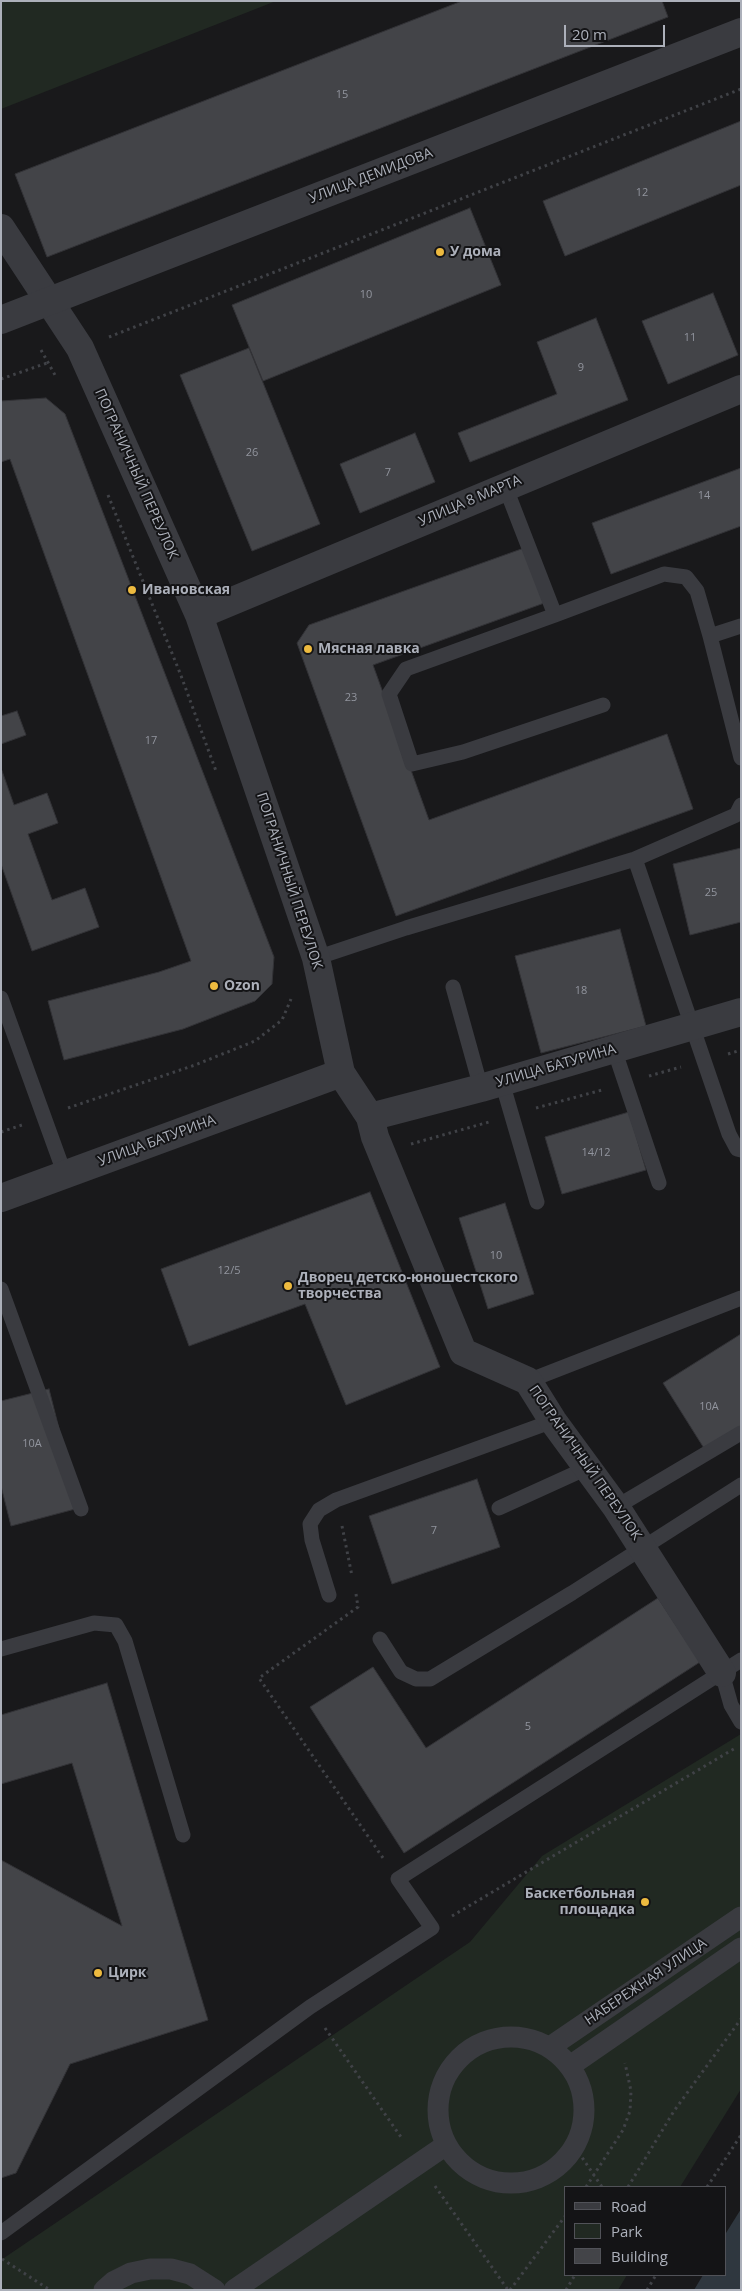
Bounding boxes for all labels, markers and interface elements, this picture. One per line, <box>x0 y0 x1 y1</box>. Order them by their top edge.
scale bar <box>567 15 668 47</box>
text: 20 m <box>572 24 607 44</box>
house number: 15 <box>336 88 348 102</box>
street label: УЛИЦА ДЕМИДОВА <box>307 145 435 207</box>
house number: 12 <box>636 186 648 200</box>
place label: У дома <box>450 244 501 260</box>
marker: У дома <box>434 246 446 258</box>
house number: 10 <box>360 288 372 302</box>
house number: 11 <box>684 331 696 345</box>
house number: 9 <box>578 361 584 375</box>
street label: ПОГРАНИЧНЫЙ ПЕРЕУЛОК <box>91 386 181 562</box>
house number: 26 <box>246 446 258 460</box>
house number: 7 <box>385 466 391 480</box>
street label: УЛИЦА 8 МАРТА <box>416 472 524 530</box>
house number: 14 <box>698 489 710 503</box>
place label: Ивановская <box>142 582 230 598</box>
marker: Ивановская <box>126 584 138 596</box>
place label: Мясная лавка <box>318 641 420 657</box>
marker: Мясная лавка <box>302 643 314 655</box>
house number: 23 <box>345 691 357 705</box>
house number: 17 <box>145 734 157 748</box>
street label: ПОГРАНИЧНЫЙ ПЕРЕУЛОК <box>252 790 326 972</box>
house number: 25 <box>705 886 717 900</box>
place label: Ozon <box>224 978 260 994</box>
marker: Ozon <box>208 980 220 992</box>
house number: 18 <box>575 984 587 998</box>
street label: УЛИЦА БАТУРИНА <box>494 1041 618 1091</box>
street label: УЛИЦА БАТУРИНА <box>96 1112 218 1170</box>
house number: 14/12 <box>581 1146 611 1160</box>
house number: 10 <box>490 1249 502 1263</box>
house number: 12/5 <box>218 1264 240 1278</box>
place label: Дворец детско-юношестского творчества <box>298 1270 518 1302</box>
marker: Дворец детско-юношестского творчества <box>282 1280 294 1292</box>
street label: ПОГРАНИЧНЫЙ ПЕРЕУЛОК <box>525 1382 645 1544</box>
house number: 10А <box>699 1400 719 1414</box>
house number: 10А <box>22 1437 42 1451</box>
house number: 7 <box>431 1524 437 1538</box>
house number: 5 <box>525 1720 531 1734</box>
place label: Баскетбольная площадка <box>525 1886 635 1918</box>
marker: Баскетбольная площадка <box>639 1896 651 1908</box>
street label: НАБЕРЕЖНАЯ УЛИЦА <box>582 1935 710 2029</box>
place label: Цирк <box>108 1965 147 1981</box>
marker: Цирк <box>92 1967 104 1979</box>
legend <box>564 2186 727 2276</box>
text: Road <box>611 2196 647 2216</box>
text: Park <box>611 2221 642 2241</box>
text: Building <box>611 2246 668 2266</box>

